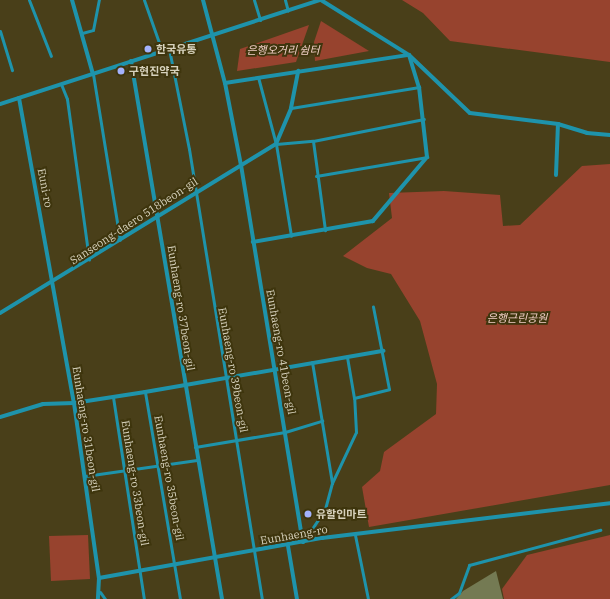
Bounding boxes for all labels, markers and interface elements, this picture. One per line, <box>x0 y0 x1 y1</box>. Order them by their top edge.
place label: 한국유통 <box>156 42 196 56</box>
park label: 은행오거리 쉼터 <box>246 43 320 57</box>
marker: 한국유통 <box>143 44 153 54</box>
place label: 구현진약국 <box>129 64 180 78</box>
marker: 구현진약국 <box>116 66 126 76</box>
street label: Euni-ro <box>35 167 55 209</box>
street label: Sanseong-daero 518beon-gil <box>68 175 200 267</box>
street label: Eunhaeng-ro 37beon-gil <box>165 244 197 372</box>
street label: Eunhaeng-ro 41beon-gil <box>263 288 299 416</box>
street label: Eunhaeng-ro 39beon-gil <box>215 306 251 434</box>
park label: 은행근린공원 <box>487 311 547 325</box>
street label: Eunhaeng-ro 31beon-gil <box>70 365 102 493</box>
street label: Eunhaeng-ro 35beon-gil <box>151 414 187 542</box>
street label: Eunhaeng-ro 33beon-gil <box>119 419 151 547</box>
place label: 유할인마트 <box>316 507 367 521</box>
marker: 유할인마트 <box>303 509 313 519</box>
street label: Eunhaeng-ro <box>259 523 329 547</box>

